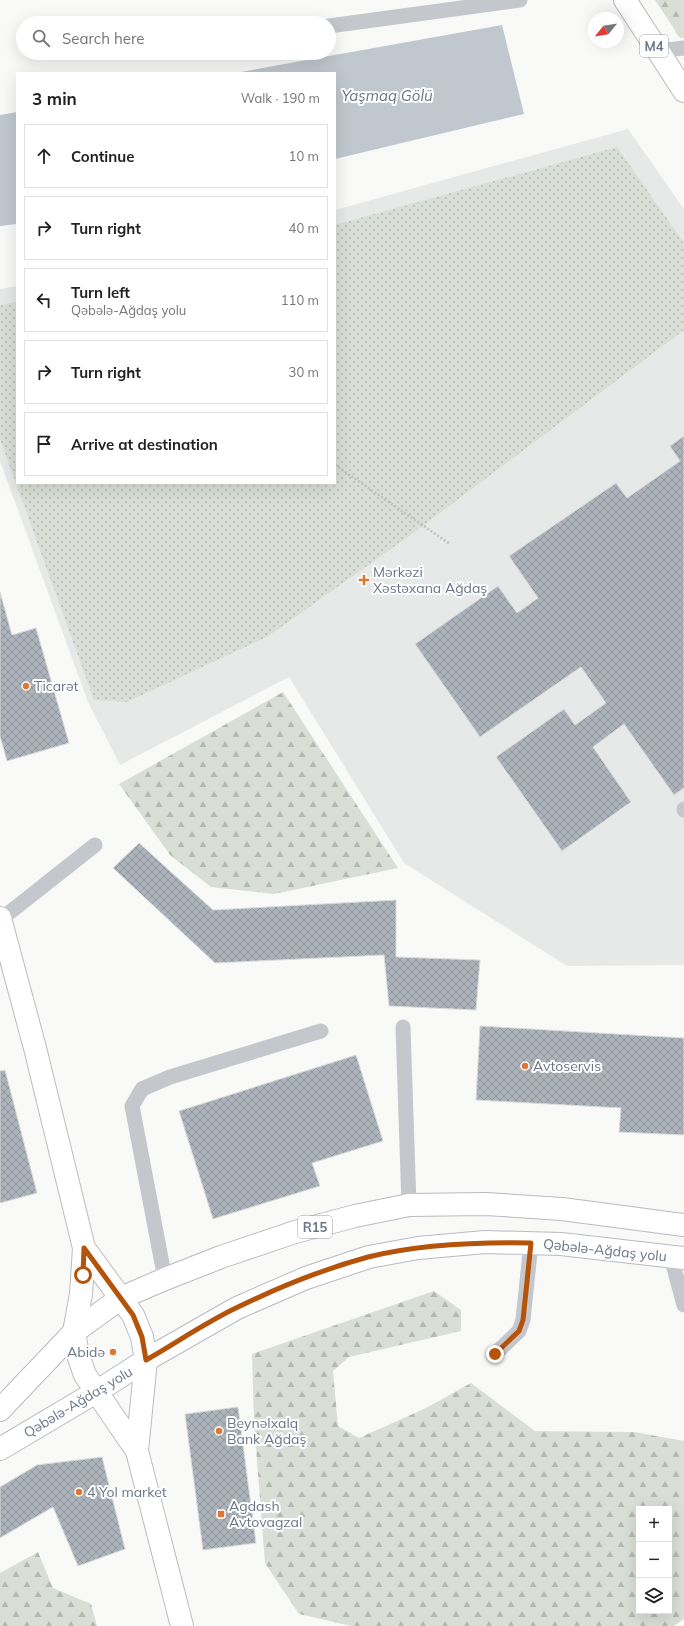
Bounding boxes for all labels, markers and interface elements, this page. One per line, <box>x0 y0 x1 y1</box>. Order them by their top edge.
north arrow <box>588 12 624 48</box>
search box <box>16 16 336 60</box>
icon: search <box>30 27 52 49</box>
text: Search here <box>62 29 144 48</box>
road number: M4 <box>640 35 668 57</box>
water label: Yaşmaq Gölü <box>341 86 433 105</box>
text: 3 min <box>32 88 77 109</box>
text: Walk · 190 m <box>241 90 320 106</box>
icon: ahead <box>33 145 55 167</box>
text: Continue <box>71 147 134 166</box>
text: 10 m <box>289 148 319 164</box>
icon: right <box>33 217 55 239</box>
text: Turn right <box>71 219 141 238</box>
text: 40 m <box>289 220 319 236</box>
text: Turn left <box>71 283 130 302</box>
icon: left <box>33 289 55 311</box>
text: 110 m <box>281 292 319 308</box>
text: Qəbələ-Ağdaş yolu <box>71 302 186 318</box>
icon: right <box>33 361 55 383</box>
text: Turn right <box>71 363 141 382</box>
text: 30 m <box>289 364 319 380</box>
icon: arrive <box>33 433 55 455</box>
text: Arrive at destination <box>71 435 218 454</box>
place label: Mərkəzi Xəstəxana Ağdaş <box>373 563 487 597</box>
marker: Mərkəzi Xəstəxana Ağdaş <box>358 574 370 586</box>
place label: Ticarət <box>34 677 79 695</box>
marker: Ticarət <box>21 681 31 691</box>
place label: Avtoservis <box>533 1057 601 1075</box>
marker: Avtoservis <box>520 1061 530 1071</box>
road number: R15 <box>298 1216 332 1238</box>
street label: Qəbələ-Ağdaş yolu <box>542 1235 668 1265</box>
route start <box>74 1266 92 1284</box>
place label: Abidə <box>67 1343 105 1361</box>
route end <box>486 1345 504 1363</box>
marker: Abidə <box>108 1347 118 1357</box>
street label: Qəbələ-Ağdaş yolu <box>20 1362 136 1442</box>
place label: Beynəlxalq Bank Ağdaş <box>227 1414 306 1448</box>
marker: Beynəlxalq Bank Ağdaş <box>214 1426 224 1436</box>
place label: 4 Yol market <box>87 1483 167 1501</box>
marker: 4 Yol market <box>74 1487 84 1497</box>
place label: Agdash Avtovagzal <box>229 1497 302 1531</box>
map controls <box>636 1506 672 1614</box>
button: + <box>636 1506 672 1542</box>
marker: Agdash Avtovagzal <box>216 1509 226 1519</box>
button: − <box>636 1542 672 1578</box>
button: layers <box>636 1578 672 1614</box>

